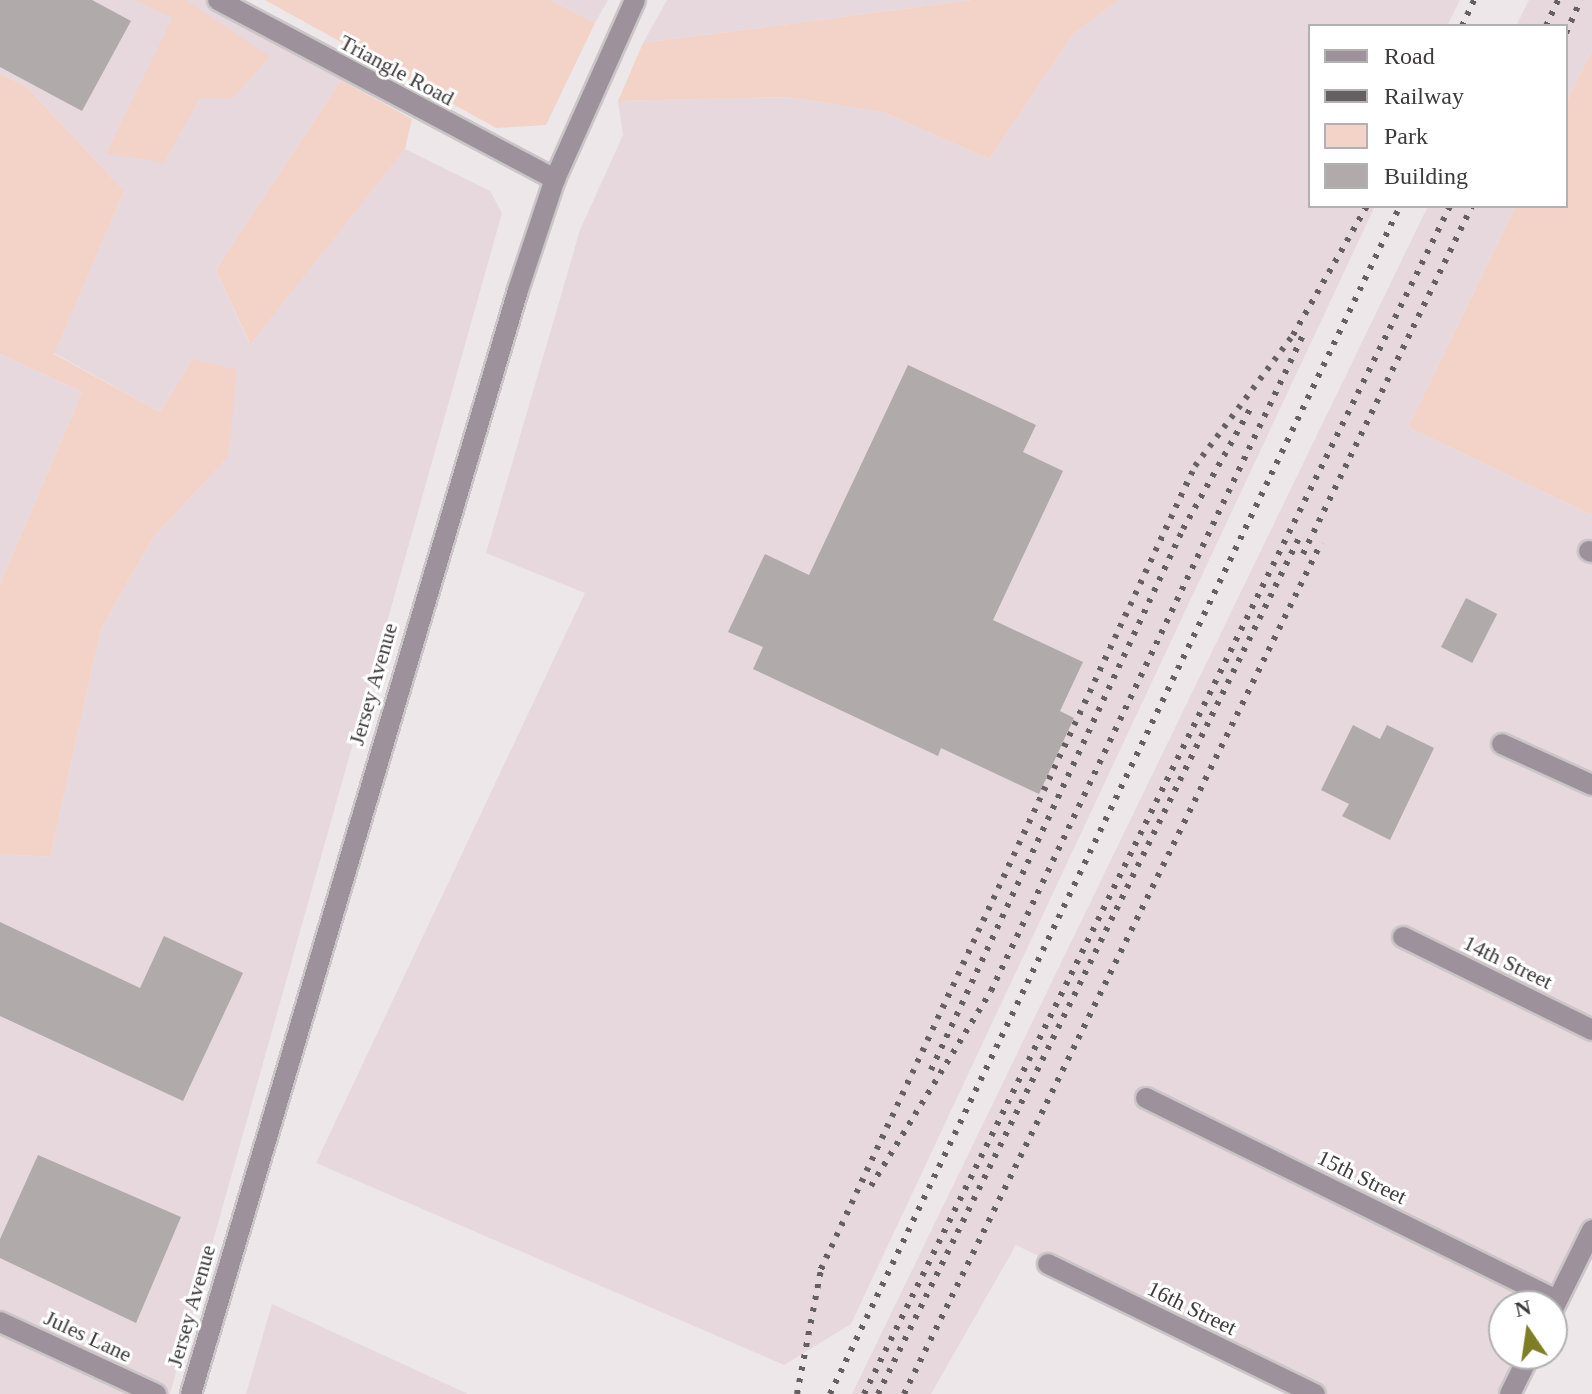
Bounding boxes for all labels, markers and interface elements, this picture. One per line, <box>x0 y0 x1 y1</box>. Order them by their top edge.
legend <box>1308 24 1568 208</box>
street label: Triangle Road <box>335 29 459 111</box>
text: Road <box>1384 43 1435 69</box>
text: Railway <box>1384 83 1464 109</box>
text: Park <box>1384 123 1428 149</box>
text: Building <box>1384 163 1468 189</box>
street label: Jersey Avenue <box>343 619 403 749</box>
street label: 14th Street <box>1459 929 1557 995</box>
street label: 15th Street <box>1313 1144 1411 1210</box>
street label: Jersey Avenue <box>161 1241 221 1371</box>
street label: 16th Street <box>1143 1275 1241 1341</box>
north arrow <box>1488 1290 1568 1370</box>
text: N <box>1512 1294 1533 1322</box>
street label: Jules Lane <box>40 1304 136 1368</box>

